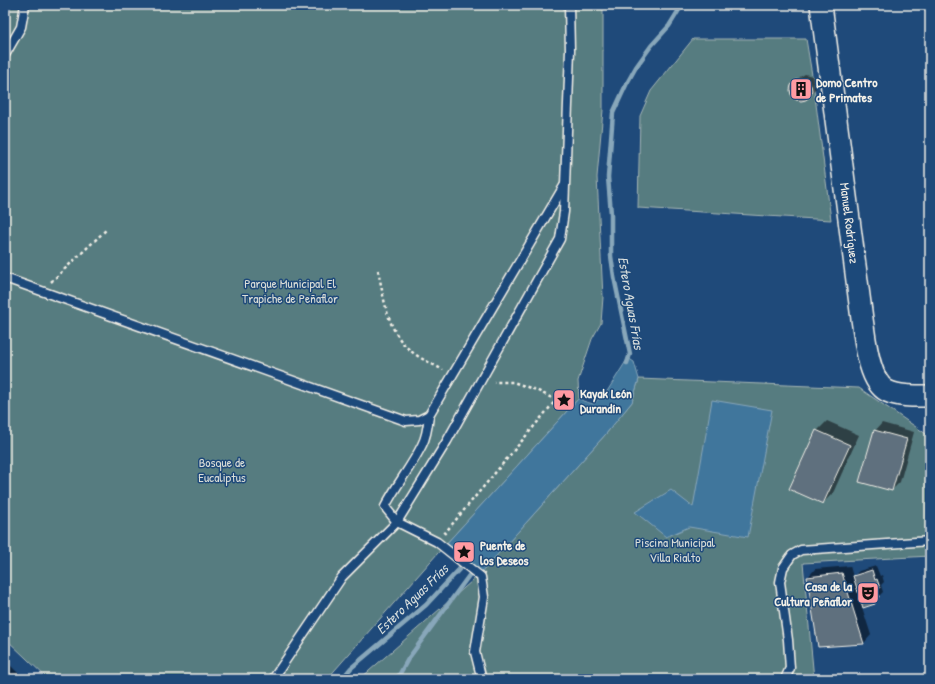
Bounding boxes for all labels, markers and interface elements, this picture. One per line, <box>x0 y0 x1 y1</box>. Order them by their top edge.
place label: Domo Centro de Primates <box>816 73 878 106</box>
building icon: Domo Centro de Primates <box>788 76 814 102</box>
street label: Manuel Rodríguez <box>836 182 864 265</box>
water label: Estero Aguas Frías <box>613 255 649 352</box>
park label: Parque Municipal El Trapiche de Peñaflor <box>242 274 338 307</box>
place label: Kayak León Durandín <box>580 384 632 417</box>
place icon: Kayak León Durandín <box>551 387 577 413</box>
park label: Bosque de Eucaliptus <box>198 453 246 486</box>
park label: Piscina Municipal Villa Rialto <box>635 533 715 566</box>
place label: Puente de los Deseos <box>480 536 528 569</box>
place icon: Puente de los Deseos <box>451 539 477 565</box>
water label: Estero Aguas Frías <box>371 558 454 639</box>
place label: Casa de la Cultura Peñaflor <box>774 577 853 610</box>
theatre icon: Casa de la Cultura Peñaflor <box>855 580 881 606</box>

